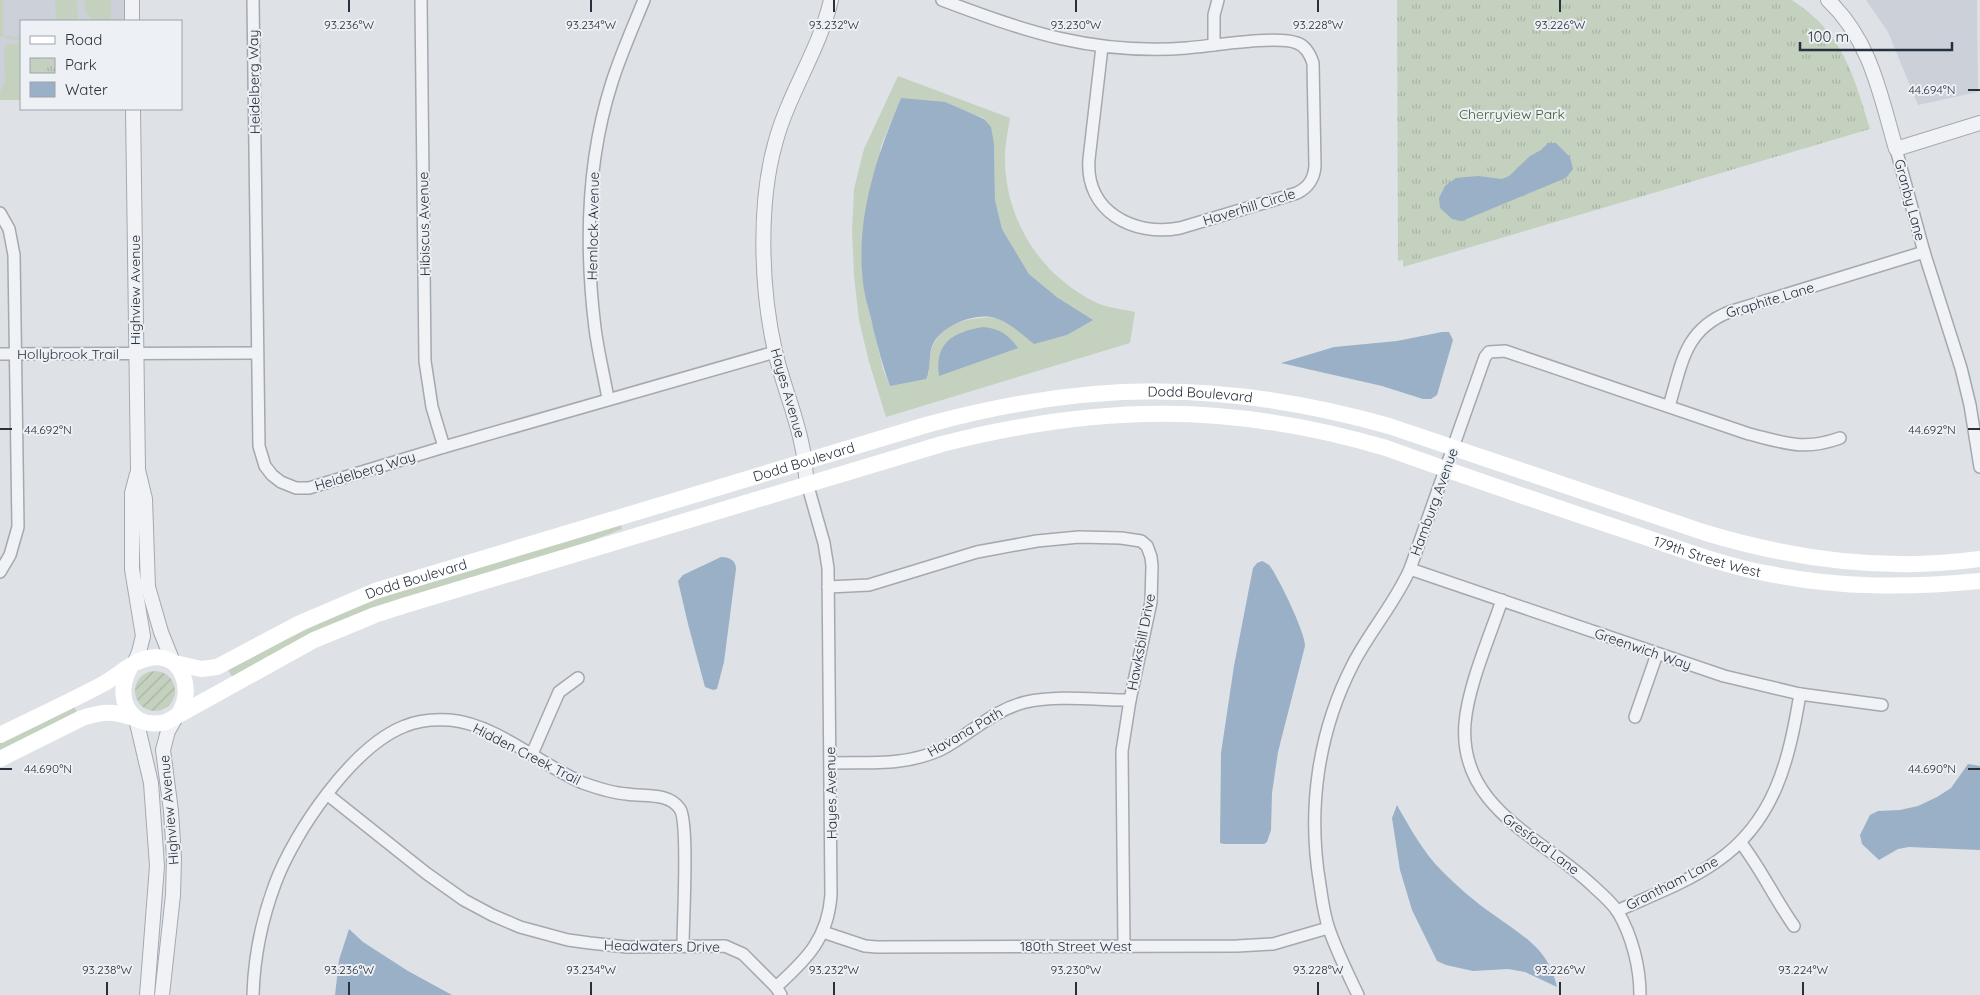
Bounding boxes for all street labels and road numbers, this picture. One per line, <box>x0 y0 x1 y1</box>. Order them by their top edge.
street label: Heidelberg Way <box>244 30 264 134</box>
street label: Granby Lane <box>1890 157 1930 243</box>
street label: Hibiscus Avenue <box>414 171 434 276</box>
street label: Hemlock Avenue <box>583 171 603 281</box>
street label: Haverhill Circle <box>1201 184 1297 230</box>
street label: Highview Avenue <box>126 235 144 345</box>
street label: Graphite Lane <box>1724 278 1816 322</box>
street label: Hollybrook Trail <box>17 345 119 363</box>
street label: Hayes Avenue <box>767 346 809 440</box>
street label: Dodd Boulevard <box>1147 382 1254 406</box>
street label: Dodd Boulevard <box>751 438 857 486</box>
street label: Hamburg Avenue <box>1406 446 1462 558</box>
street label: Heidelberg Way <box>312 447 418 495</box>
street label: 179th Street West <box>1651 532 1763 581</box>
street label: Dodd Boulevard <box>362 555 469 603</box>
street label: Hawksbill Drive <box>1123 592 1159 692</box>
street label: Greenwich Way <box>1592 624 1694 674</box>
street label: Havana Path <box>924 703 1006 761</box>
street label: Hidden Creek Trail <box>470 719 584 789</box>
street label: Hayes Avenue <box>821 746 841 839</box>
street label: Highview Avenue <box>155 754 183 866</box>
street label: Gresford Lane <box>1499 809 1583 879</box>
street label: Grantham Lane <box>1623 852 1721 914</box>
street label: Headwaters Drive <box>604 936 720 956</box>
street label: 180th Street West <box>1020 937 1132 955</box>

